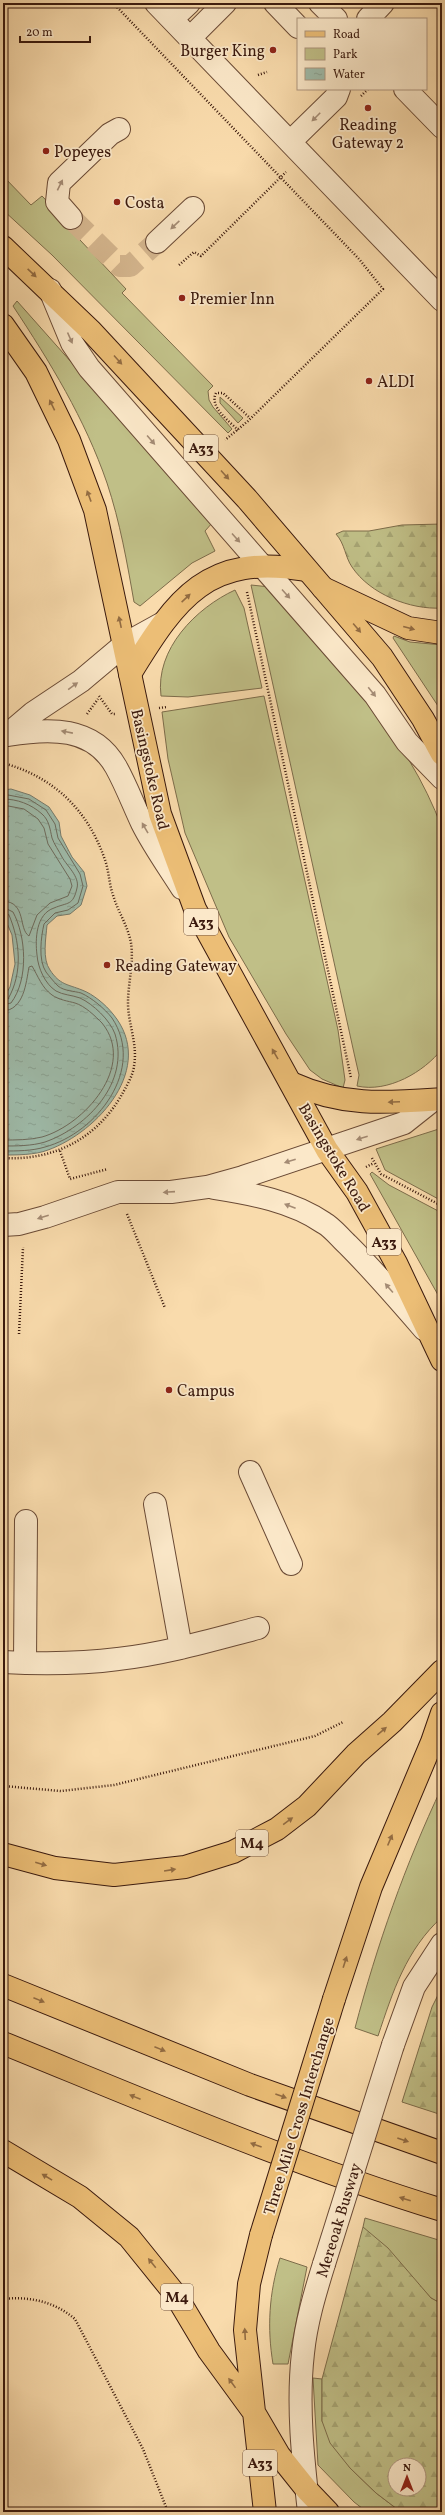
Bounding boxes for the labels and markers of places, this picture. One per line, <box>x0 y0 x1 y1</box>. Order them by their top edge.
place label: Burger King <box>180 41 265 63</box>
marker: Burger King <box>268 45 278 55</box>
marker: Reading Gateway 2 <box>363 103 373 113</box>
place label: Reading Gateway 2 <box>332 115 404 155</box>
place label: Popeyes <box>54 142 111 164</box>
marker: Popeyes <box>41 146 51 156</box>
place label: Costa <box>125 193 164 215</box>
marker: Costa <box>112 197 122 207</box>
place label: Premier Inn <box>190 289 275 311</box>
marker: Premier Inn <box>177 293 187 303</box>
place label: ALDI <box>377 372 415 394</box>
marker: ALDI <box>364 376 374 386</box>
place label: Reading Gateway <box>115 956 237 978</box>
marker: Reading Gateway <box>102 960 112 970</box>
place label: Campus <box>177 1381 235 1403</box>
marker: Campus <box>164 1385 174 1395</box>

